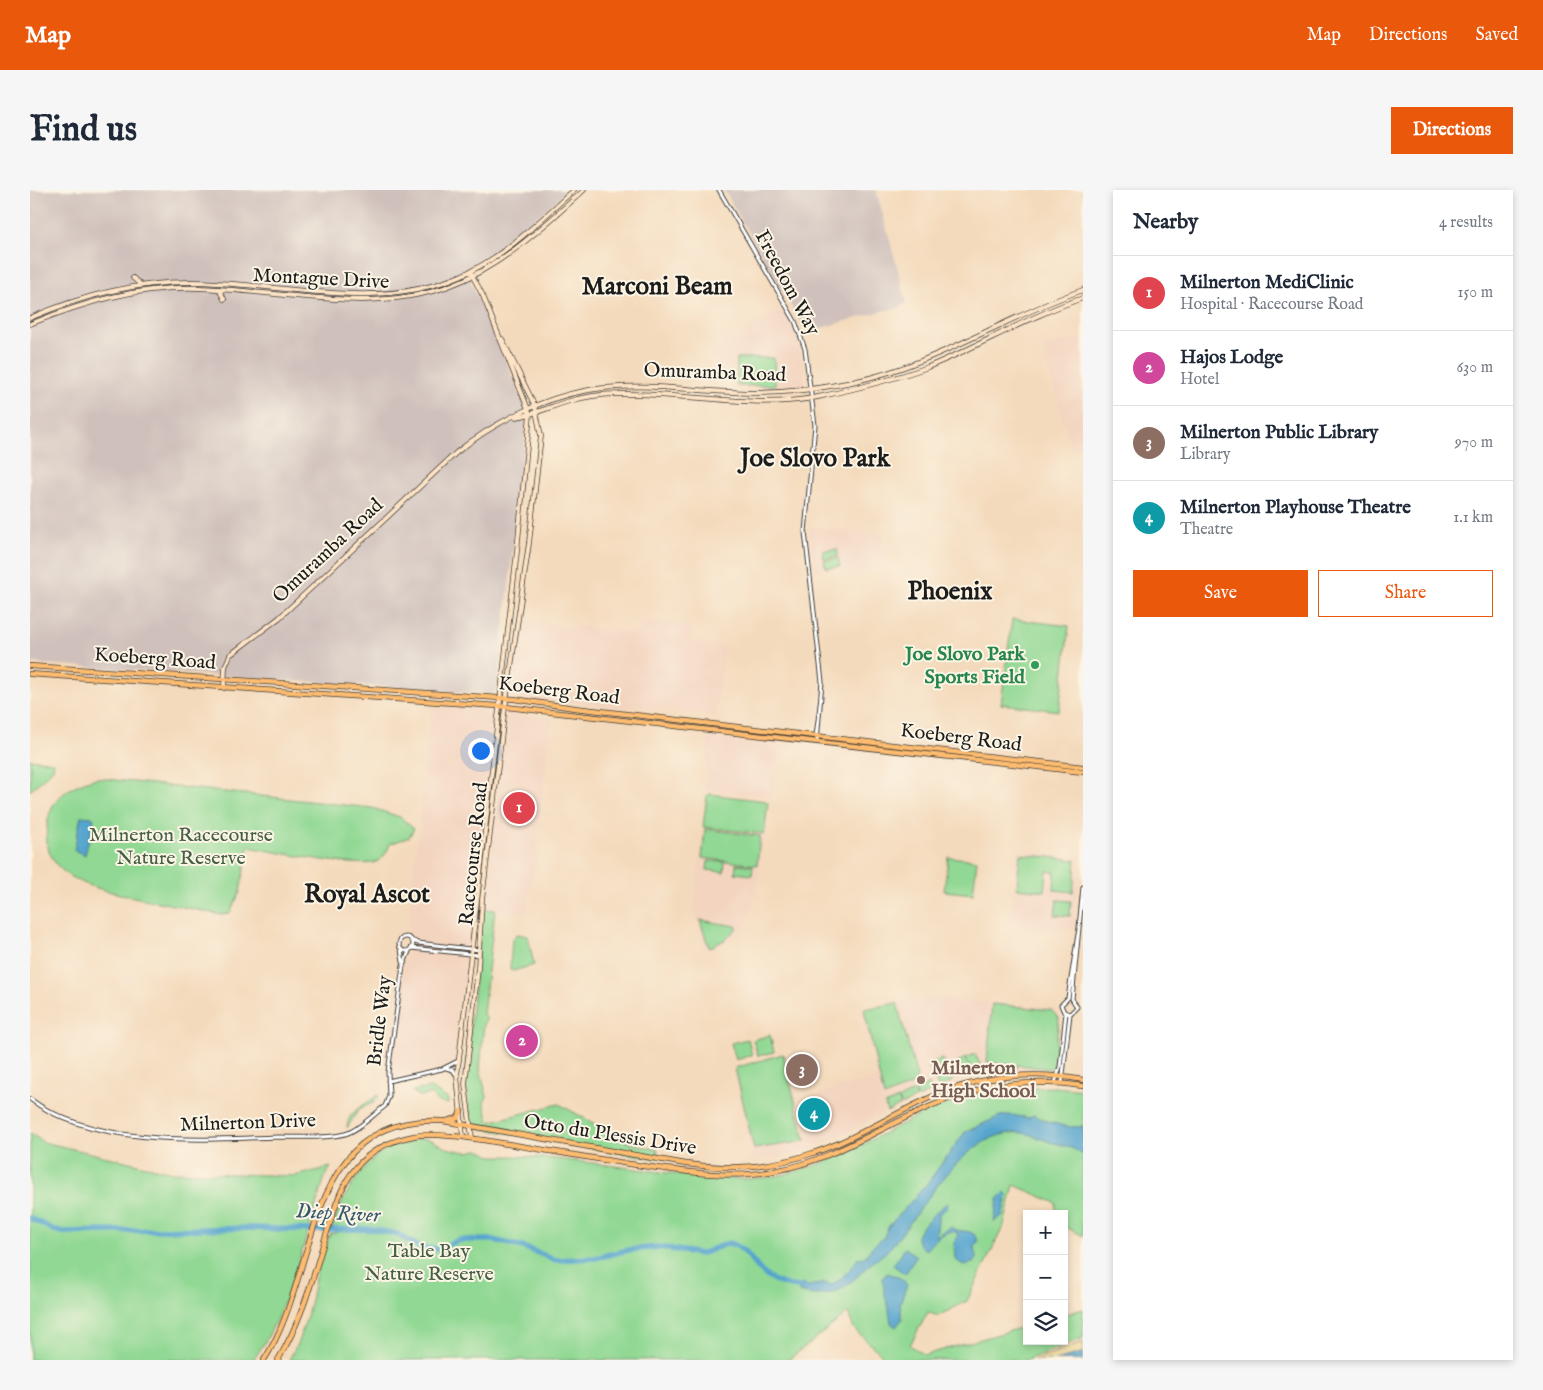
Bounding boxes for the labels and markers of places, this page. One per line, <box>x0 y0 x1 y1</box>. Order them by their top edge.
place label: Joe Slovo Park Sports Field <box>902 642 1026 690</box>
marker: Joe Slovo Park Sports Field <box>1029 659 1041 671</box>
pin: 1 <box>503 789 535 827</box>
pin: 2 <box>506 1022 538 1060</box>
pin: 3 <box>786 1051 818 1089</box>
place label: Milnerton High School <box>931 1056 1036 1104</box>
marker: Milnerton High School <box>915 1074 927 1086</box>
pin: 4 <box>798 1095 830 1133</box>

